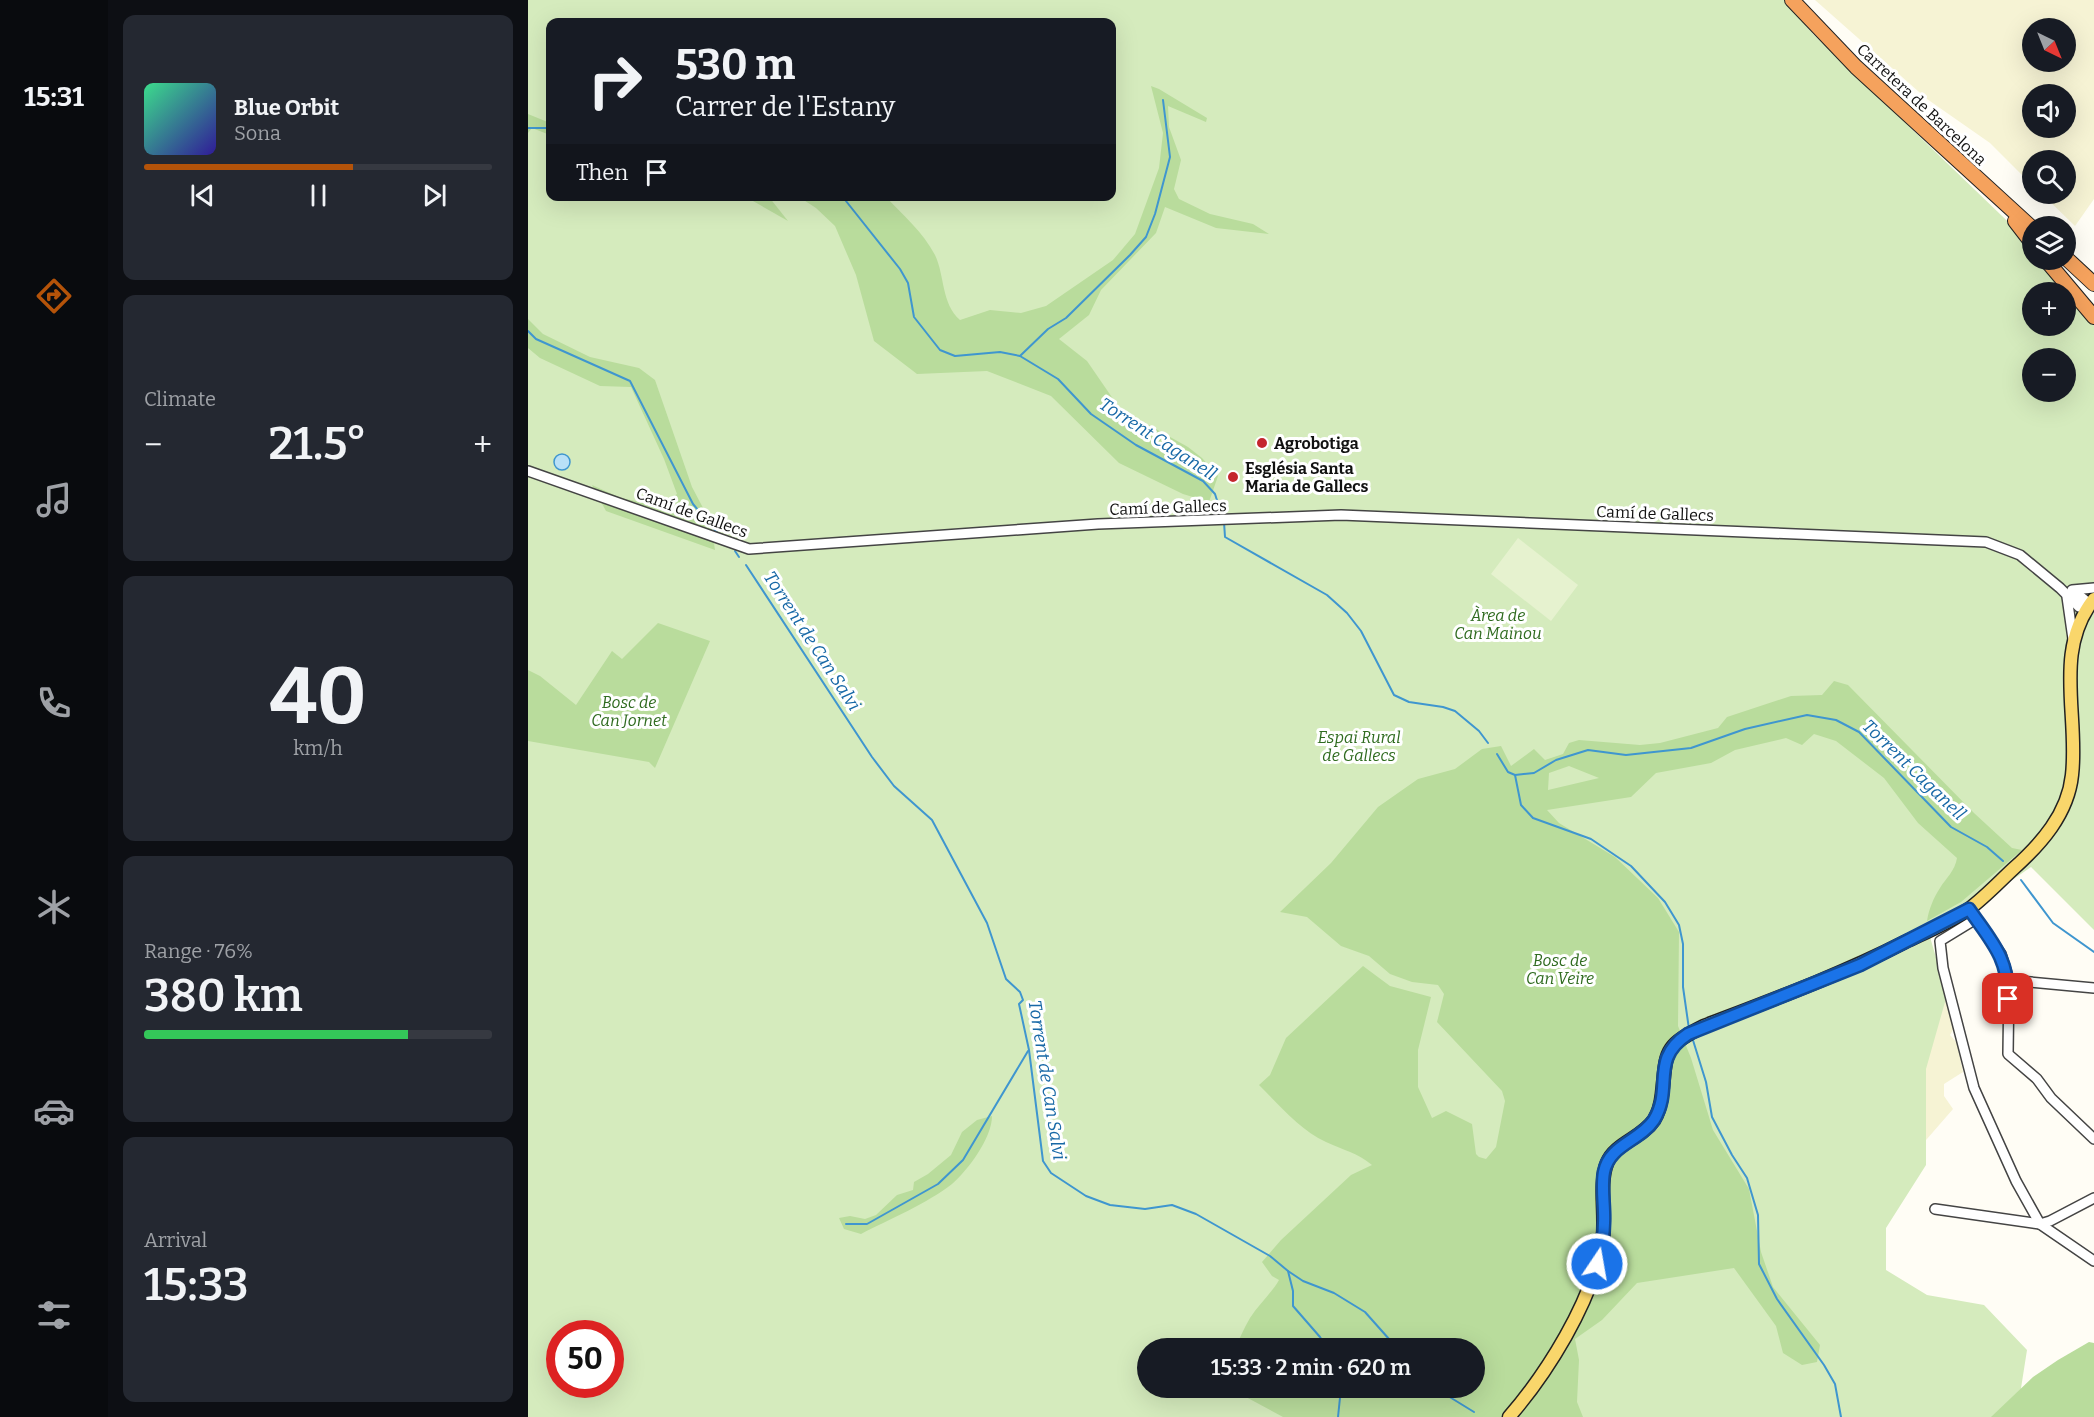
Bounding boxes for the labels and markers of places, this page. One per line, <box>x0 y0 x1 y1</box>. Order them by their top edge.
place label: Agrobotiga <box>1274 434 1359 453</box>
marker: Agrobotiga <box>1255 436 1269 450</box>
place label: Església Santa Maria de Gallecs <box>1245 459 1369 496</box>
marker: Església Santa Maria de Gallecs <box>1226 470 1240 484</box>
pin <box>1982 973 2033 1024</box>

